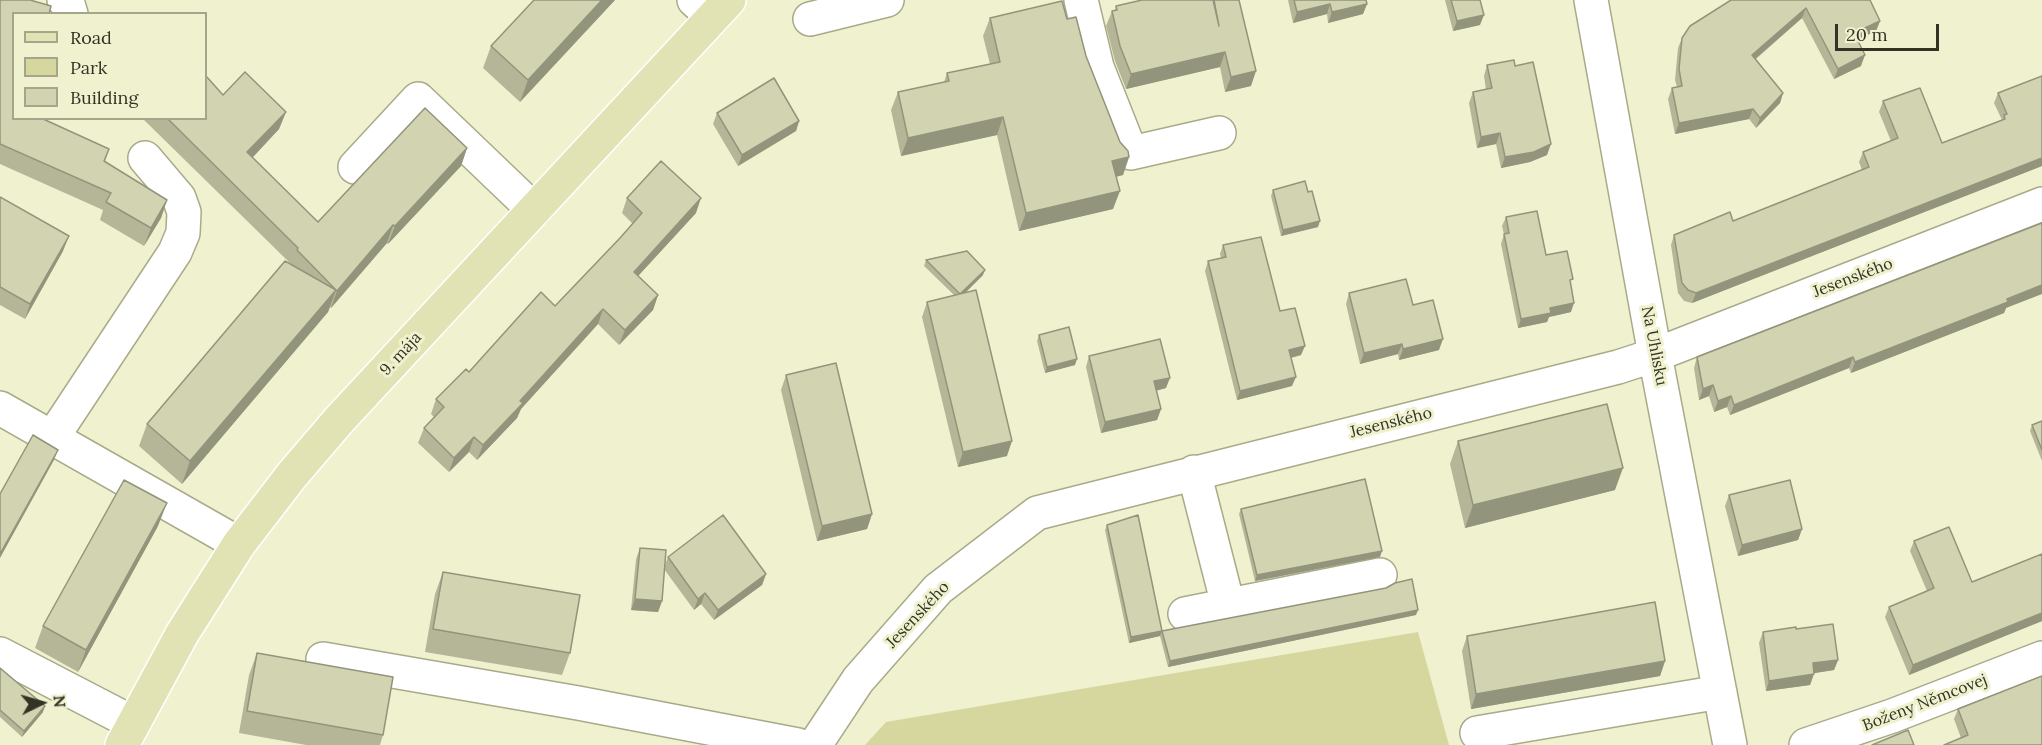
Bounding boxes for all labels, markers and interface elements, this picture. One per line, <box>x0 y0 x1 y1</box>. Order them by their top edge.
legend <box>12 12 207 120</box>
scale bar <box>1838 12 1942 50</box>
text: 20 m <box>1846 23 1888 46</box>
text: Road <box>70 26 112 49</box>
text: Park <box>70 56 107 79</box>
text: Building <box>70 86 138 109</box>
street label: Jesenského <box>1810 254 1896 302</box>
street label: Na Uhlisku <box>1637 305 1671 387</box>
street label: 9. mája <box>376 328 426 380</box>
street label: Jesenského <box>1348 404 1434 442</box>
street label: Jesenského <box>882 578 954 652</box>
street label: Boženy Němcovej <box>1860 670 1990 736</box>
north arrow <box>12 673 72 733</box>
text: N <box>49 694 70 708</box>

